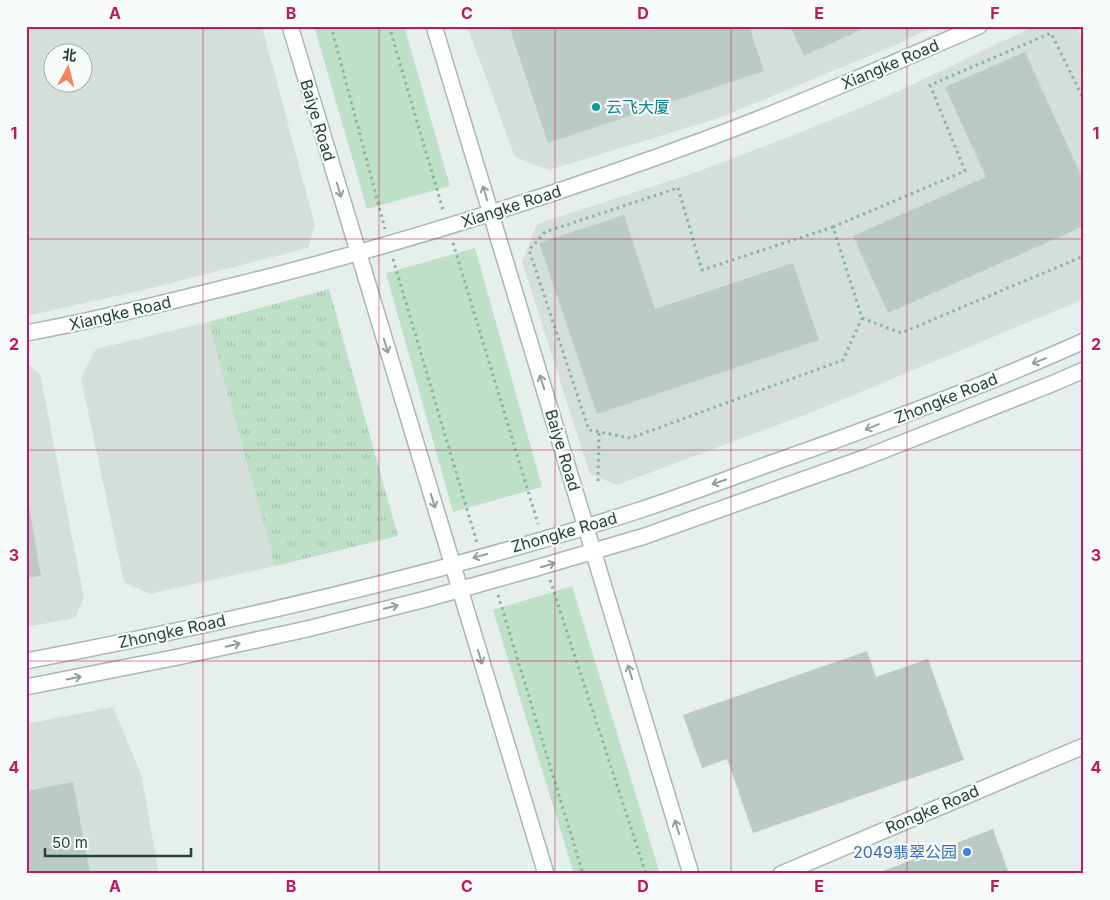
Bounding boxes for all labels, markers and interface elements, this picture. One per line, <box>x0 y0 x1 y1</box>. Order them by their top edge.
text: A <box>109 3 121 23</box>
text: B <box>286 3 296 23</box>
text: C <box>461 3 473 23</box>
text: D <box>637 3 649 23</box>
text: E <box>814 3 824 23</box>
text: F <box>990 3 1000 23</box>
street label: Xiangke Road <box>838 34 942 94</box>
north arrow <box>42 42 92 92</box>
text: 北 <box>62 45 78 64</box>
street label: Baiye Road <box>296 77 340 163</box>
place label: 云飞大厦 <box>606 97 670 117</box>
marker: 云飞大厦 <box>590 101 602 113</box>
text: 1 <box>11 123 17 143</box>
text: 1 <box>1093 123 1099 143</box>
street label: Xiangke Road <box>459 180 563 232</box>
one-way arrow <box>335 182 345 198</box>
one-way arrow <box>479 185 489 201</box>
street label: Xiangke Road <box>67 292 173 334</box>
text: 2 <box>9 334 19 354</box>
text: 2 <box>1091 334 1101 354</box>
one-way arrow <box>382 337 392 353</box>
one-way arrow <box>1032 356 1047 366</box>
street label: Zhongke Road <box>892 368 1000 428</box>
one-way arrow <box>537 374 547 390</box>
street label: Baiye Road <box>541 407 585 493</box>
one-way arrow <box>865 423 880 432</box>
one-way arrow <box>712 478 727 487</box>
one-way arrow <box>429 493 439 509</box>
street label: Zhongke Road <box>509 507 619 557</box>
text: 3 <box>9 545 19 565</box>
text: 3 <box>1091 545 1101 565</box>
one-way arrow <box>473 552 489 562</box>
one-way arrow <box>540 559 556 569</box>
one-way arrow <box>383 602 399 611</box>
street label: Zhongke Road <box>116 610 228 652</box>
one-way arrow <box>225 640 241 649</box>
one-way arrow <box>476 648 486 664</box>
one-way arrow <box>624 664 634 680</box>
one-way arrow <box>66 673 82 683</box>
text: 4 <box>9 757 20 777</box>
text: 4 <box>1091 757 1102 777</box>
street label: Rongke Road <box>882 780 982 838</box>
one-way arrow <box>671 819 681 835</box>
scale bar <box>45 825 191 857</box>
text: 50 m <box>52 833 88 852</box>
place label: 2049翡翠公园 <box>853 842 957 862</box>
marker: 2049翡翠公园 <box>961 846 973 858</box>
text: A <box>109 876 121 896</box>
text: B <box>286 876 296 896</box>
text: C <box>461 876 473 896</box>
text: D <box>637 876 649 896</box>
text: E <box>814 876 824 896</box>
text: F <box>990 876 1000 896</box>

